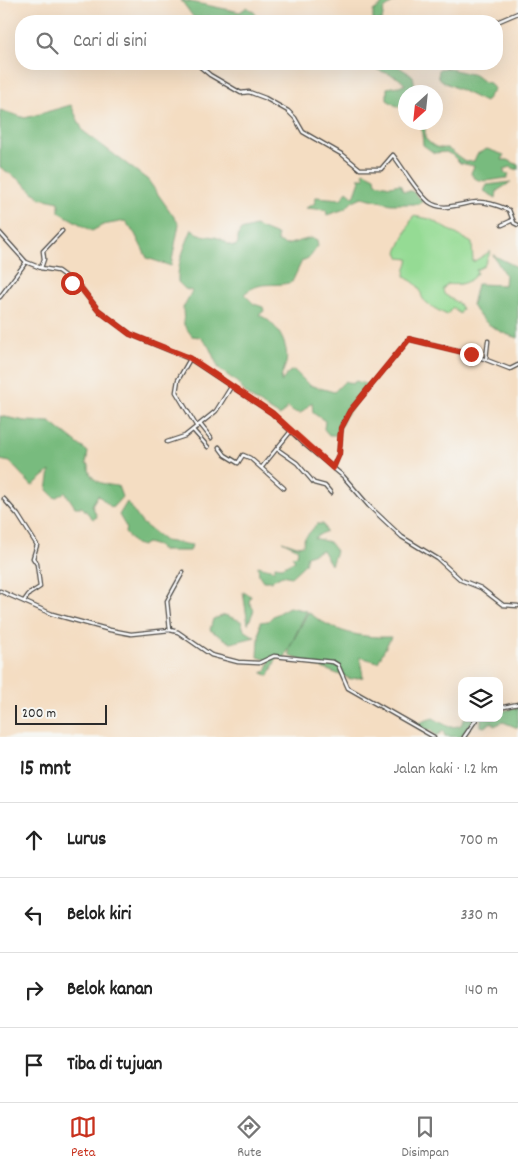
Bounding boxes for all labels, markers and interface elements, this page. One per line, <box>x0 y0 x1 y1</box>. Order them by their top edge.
search box <box>15 15 503 70</box>
icon: search <box>33 29 61 57</box>
text: Cari di sini <box>73 29 147 56</box>
north arrow <box>398 85 443 130</box>
route start <box>61 272 84 295</box>
route end <box>460 343 483 366</box>
map controls <box>458 677 503 722</box>
button: layers <box>458 677 503 722</box>
scale bar <box>15 702 108 725</box>
text: 200 m <box>22 704 56 724</box>
text: 15 mnt <box>20 755 71 785</box>
text: Jalan kaki · 1.2 km <box>393 758 498 781</box>
icon: ahead <box>20 826 48 854</box>
text: Lurus <box>67 827 106 854</box>
text: 700 m <box>460 829 498 852</box>
icon: left <box>20 901 48 929</box>
text: Belok kiri <box>67 902 131 929</box>
text: 330 m <box>460 904 498 927</box>
icon: right <box>20 976 48 1004</box>
text: Belok kanan <box>67 977 153 1004</box>
text: 140 m <box>464 979 498 1002</box>
icon: arrive <box>20 1051 48 1079</box>
text: Tiba di tujuan <box>67 1052 162 1079</box>
tab: Peta <box>69 1113 97 1163</box>
tab: Rute <box>235 1113 263 1163</box>
tab: Disimpan <box>402 1113 449 1163</box>

